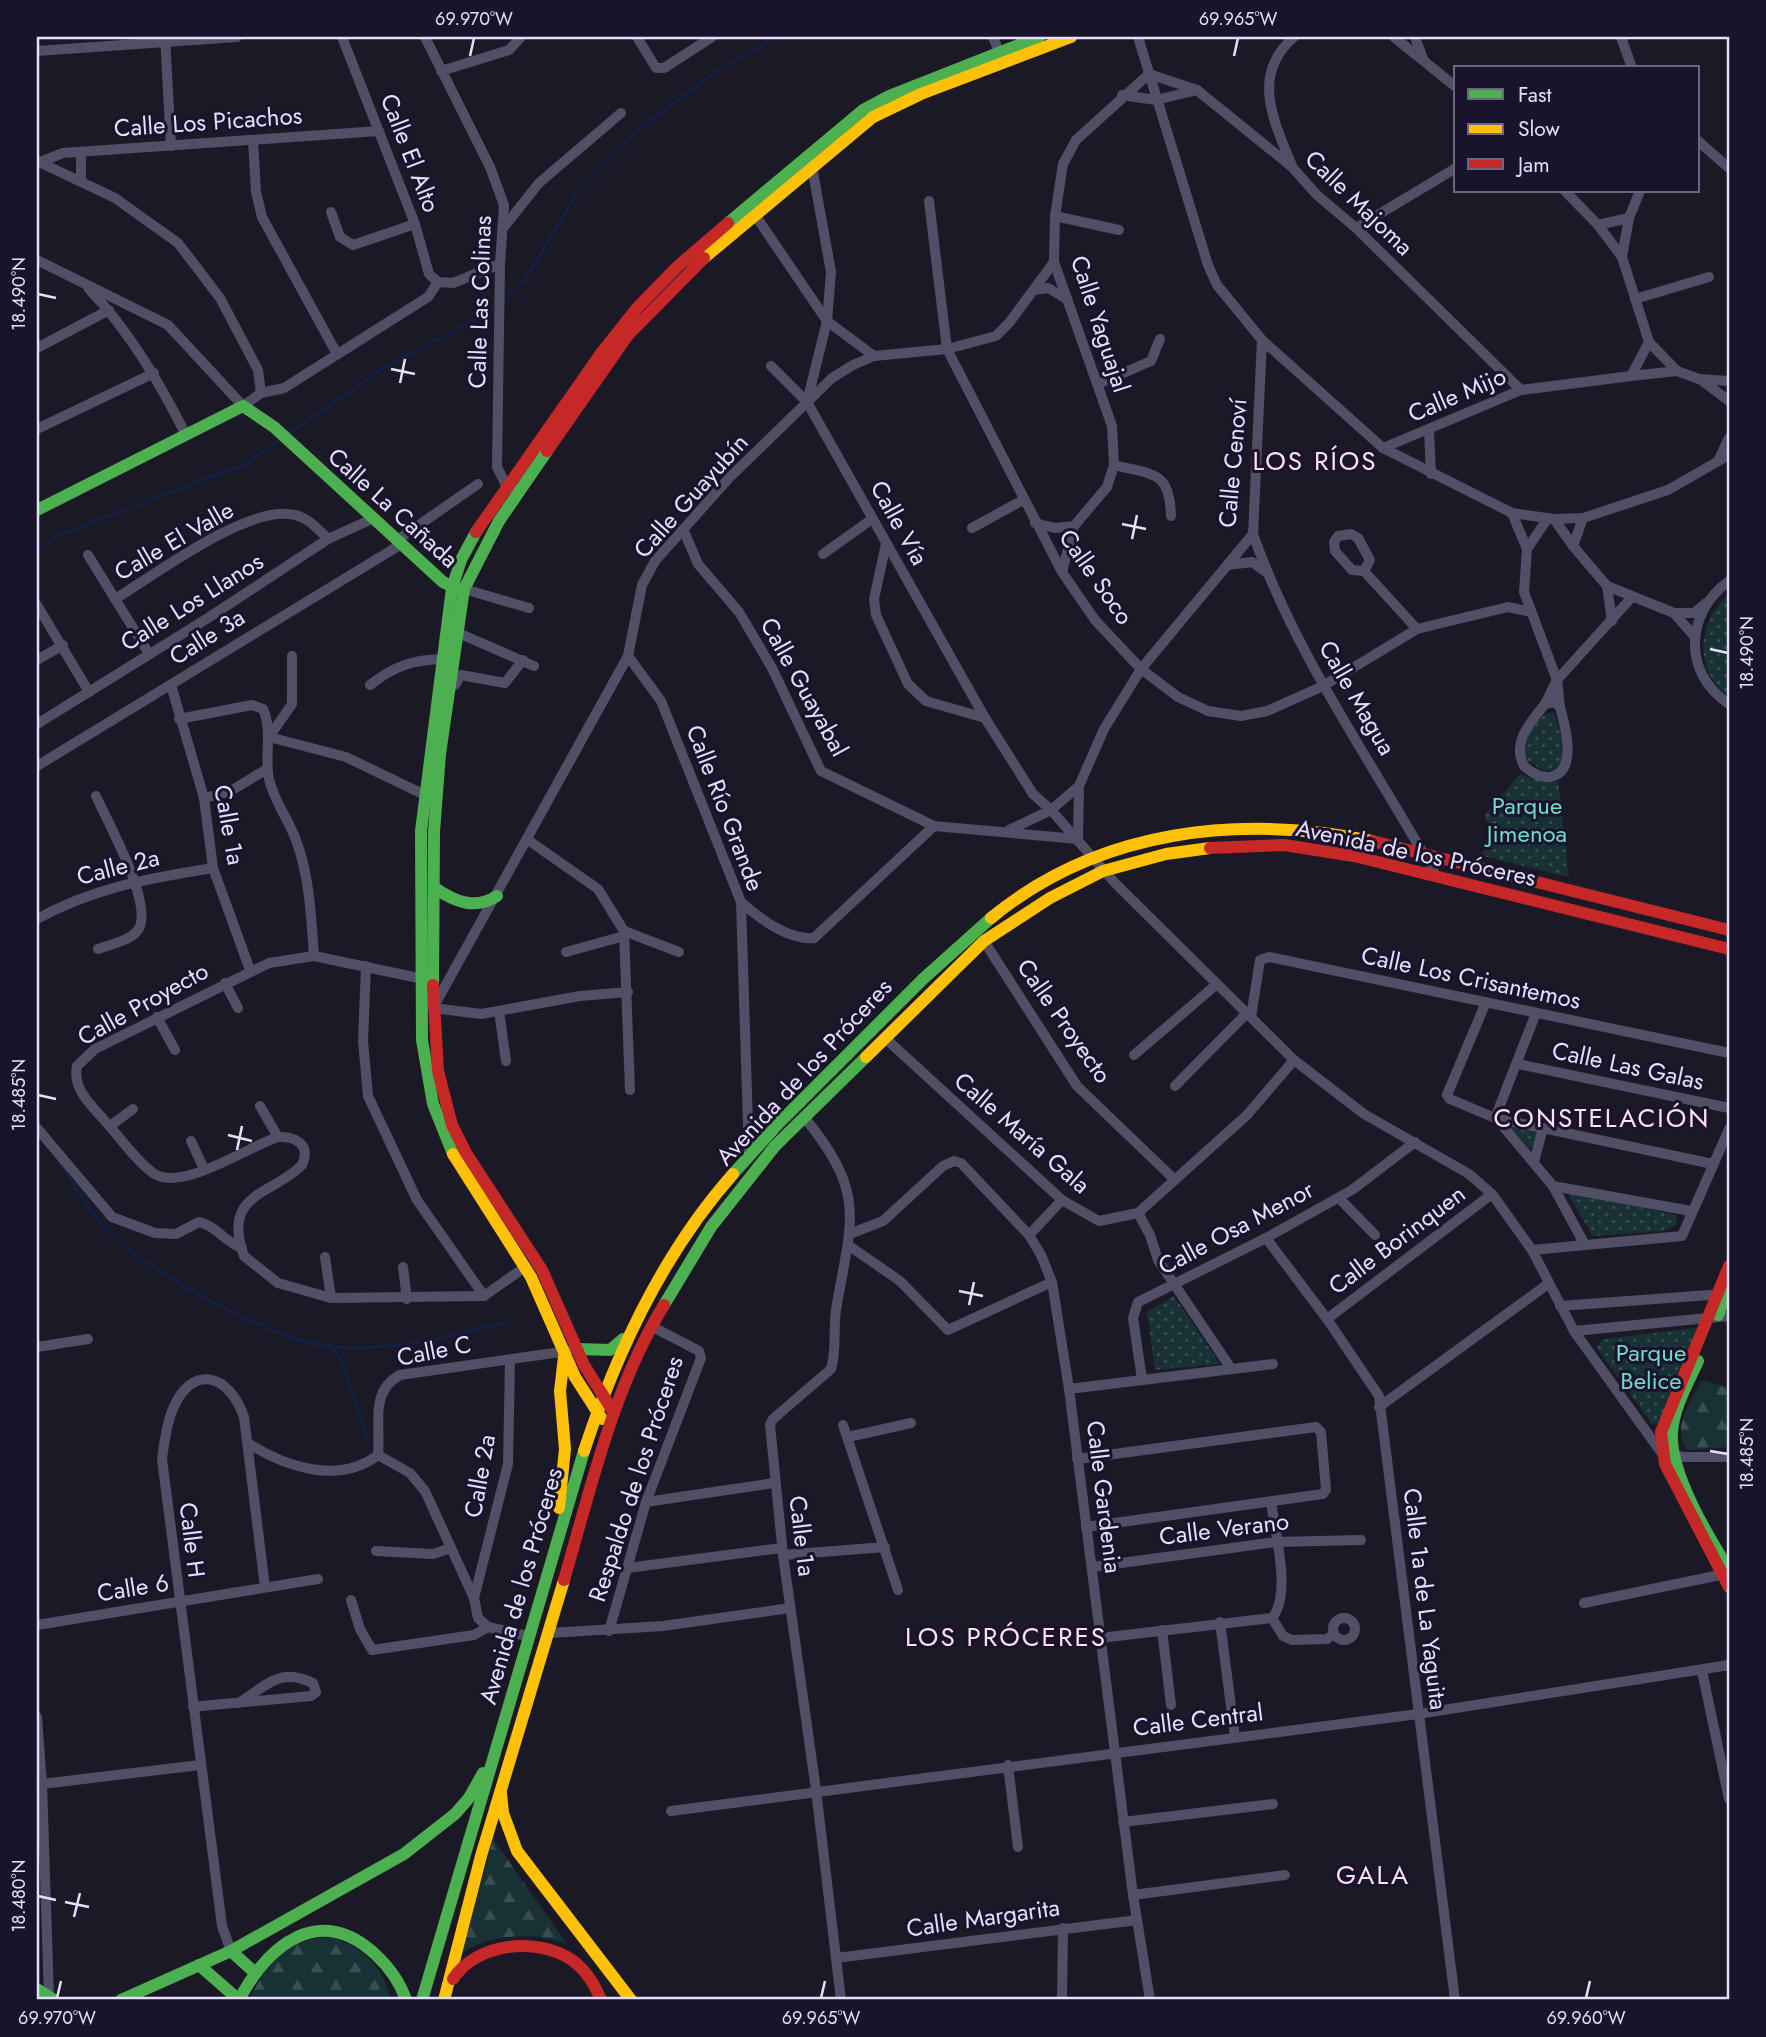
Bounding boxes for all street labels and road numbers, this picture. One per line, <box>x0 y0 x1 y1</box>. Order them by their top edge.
street label: Calle El Alto <box>372 88 449 217</box>
street label: Calle Los Picachos <box>113 97 303 146</box>
street label: Calle Majoma <box>1297 142 1421 263</box>
street label: Calle Las Colinas <box>459 215 500 389</box>
street label: Calle Yaguajal <box>1062 251 1139 397</box>
street label: Calle Mijo <box>1402 358 1511 431</box>
street label: Calle Cenoví <box>1209 396 1256 529</box>
street label: Calle Guayubín <box>625 426 756 566</box>
street label: Calle La Cañada <box>320 439 467 576</box>
street label: Calle Vía <box>862 474 937 572</box>
street label: Calle El Valle <box>107 492 240 589</box>
street label: Calle Soco <box>1051 522 1142 632</box>
street label: Calle Los Llanos <box>114 544 270 660</box>
street label: Calle 3a <box>162 600 251 673</box>
street label: Calle Guayabal <box>752 611 857 763</box>
street label: Calle Magua <box>1310 634 1404 762</box>
street label: Calle Río Grande <box>678 720 773 896</box>
street label: Calle 1a <box>205 782 254 868</box>
street label: Avenida de los Próceres <box>1293 810 1539 895</box>
street label: Calle 2a <box>73 839 163 894</box>
street label: Calle Los Crisantemos <box>1358 937 1584 1018</box>
street label: Calle Proyecto <box>1009 951 1120 1090</box>
street label: Calle Proyecto <box>71 953 215 1054</box>
street label: Avenida de los Próceres <box>707 970 900 1173</box>
street label: Calle Las Galas <box>1549 1032 1707 1099</box>
street label: Calle María Gala <box>947 1064 1098 1202</box>
street label: Calle Osa Menor <box>1152 1171 1320 1283</box>
street label: Calle Borinquen <box>1321 1176 1472 1303</box>
street label: Calle C <box>394 1326 474 1375</box>
street label: Respaldo de los Próceres <box>579 1352 692 1606</box>
street label: Calle Gardenia <box>1078 1419 1131 1575</box>
street label: Calle 2a <box>455 1432 504 1520</box>
street label: Avenida de los Próceres <box>470 1463 571 1708</box>
street label: Calle 1a de La Yaguita <box>1395 1486 1456 1712</box>
street label: Calle 1a <box>780 1494 825 1578</box>
street label: Calle H <box>171 1500 214 1580</box>
street label: Calle Verano <box>1157 1503 1291 1554</box>
street label: Calle 6 <box>94 1565 171 1610</box>
street label: Calle Central <box>1131 1694 1265 1745</box>
street label: Calle Margarita <box>904 1889 1062 1946</box>

